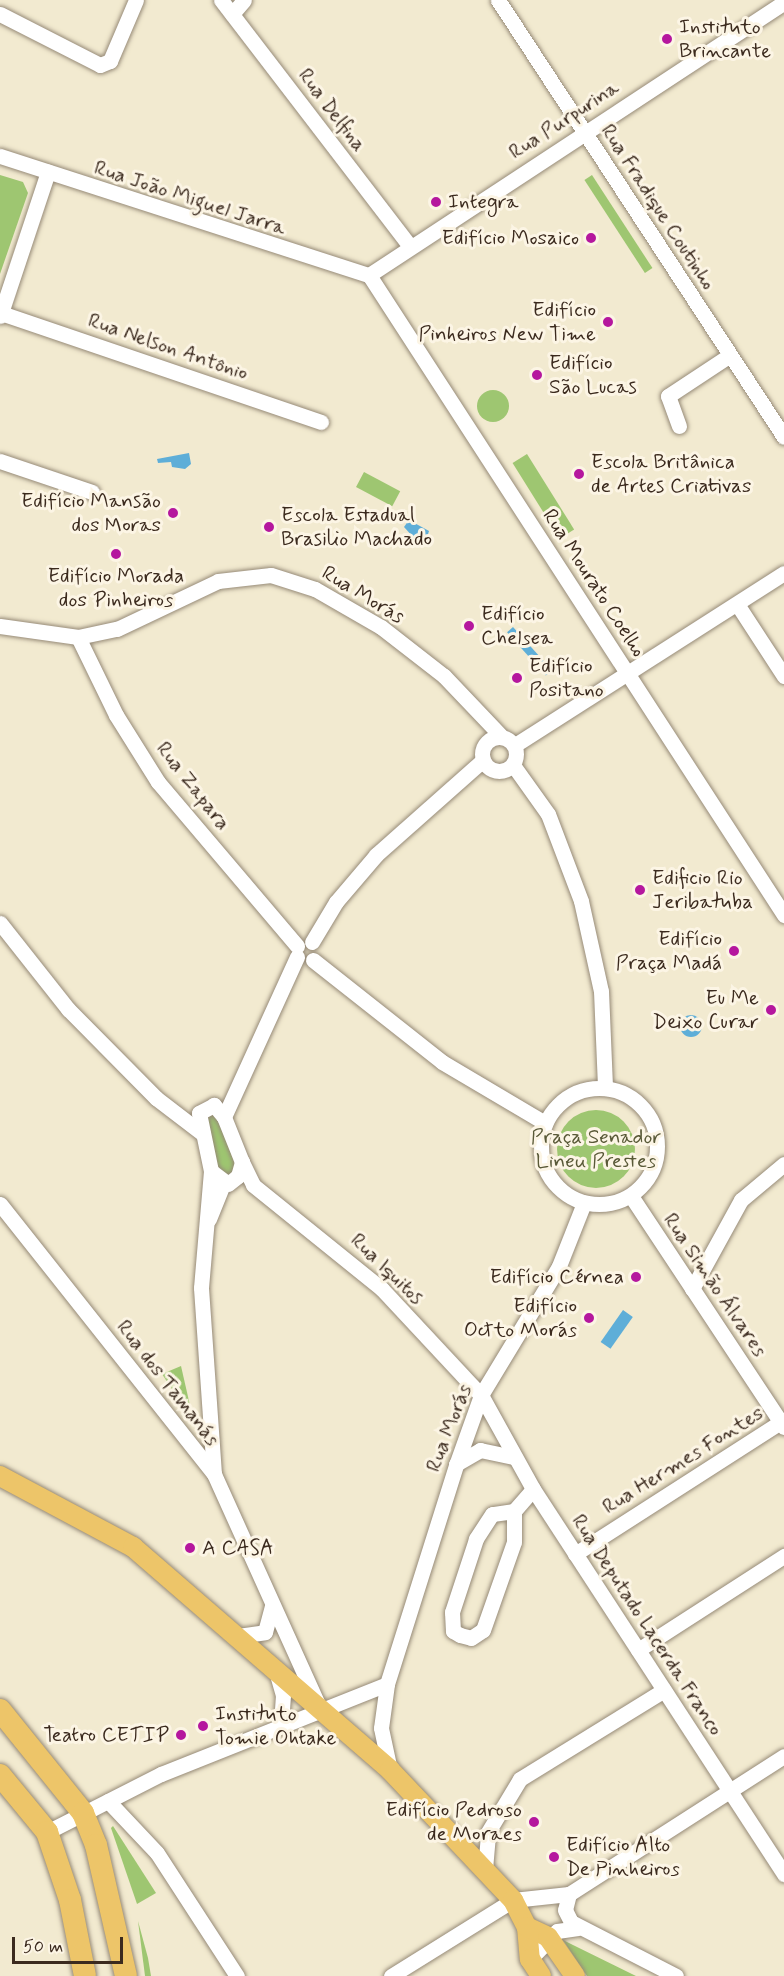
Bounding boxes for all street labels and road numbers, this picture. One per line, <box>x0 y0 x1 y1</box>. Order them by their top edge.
street label: Rua Delfina <box>292 63 372 157</box>
street label: Rua Purpurina <box>506 77 622 163</box>
street label: Rua Fradique Coutinho <box>594 118 722 296</box>
street label: Rua João Miguel Jarra <box>94 156 286 240</box>
street label: Rua Nelson Antônio <box>86 308 250 386</box>
street label: Rua Mourato Coelho <box>536 503 652 663</box>
street label: Rua Morás <box>317 560 409 630</box>
street label: Rua Zapara <box>151 737 235 835</box>
street label: Rua Simão Álvares <box>658 1208 772 1362</box>
street label: Rua Iquitos <box>343 1226 431 1312</box>
street label: Rua dos Tamanás <box>110 1313 226 1453</box>
street label: Rua Morás <box>421 1380 477 1476</box>
street label: Rua Hermes Fontes <box>601 1402 765 1518</box>
street label: Rua Deputado Lacerda Franco <box>564 1506 730 1744</box>

